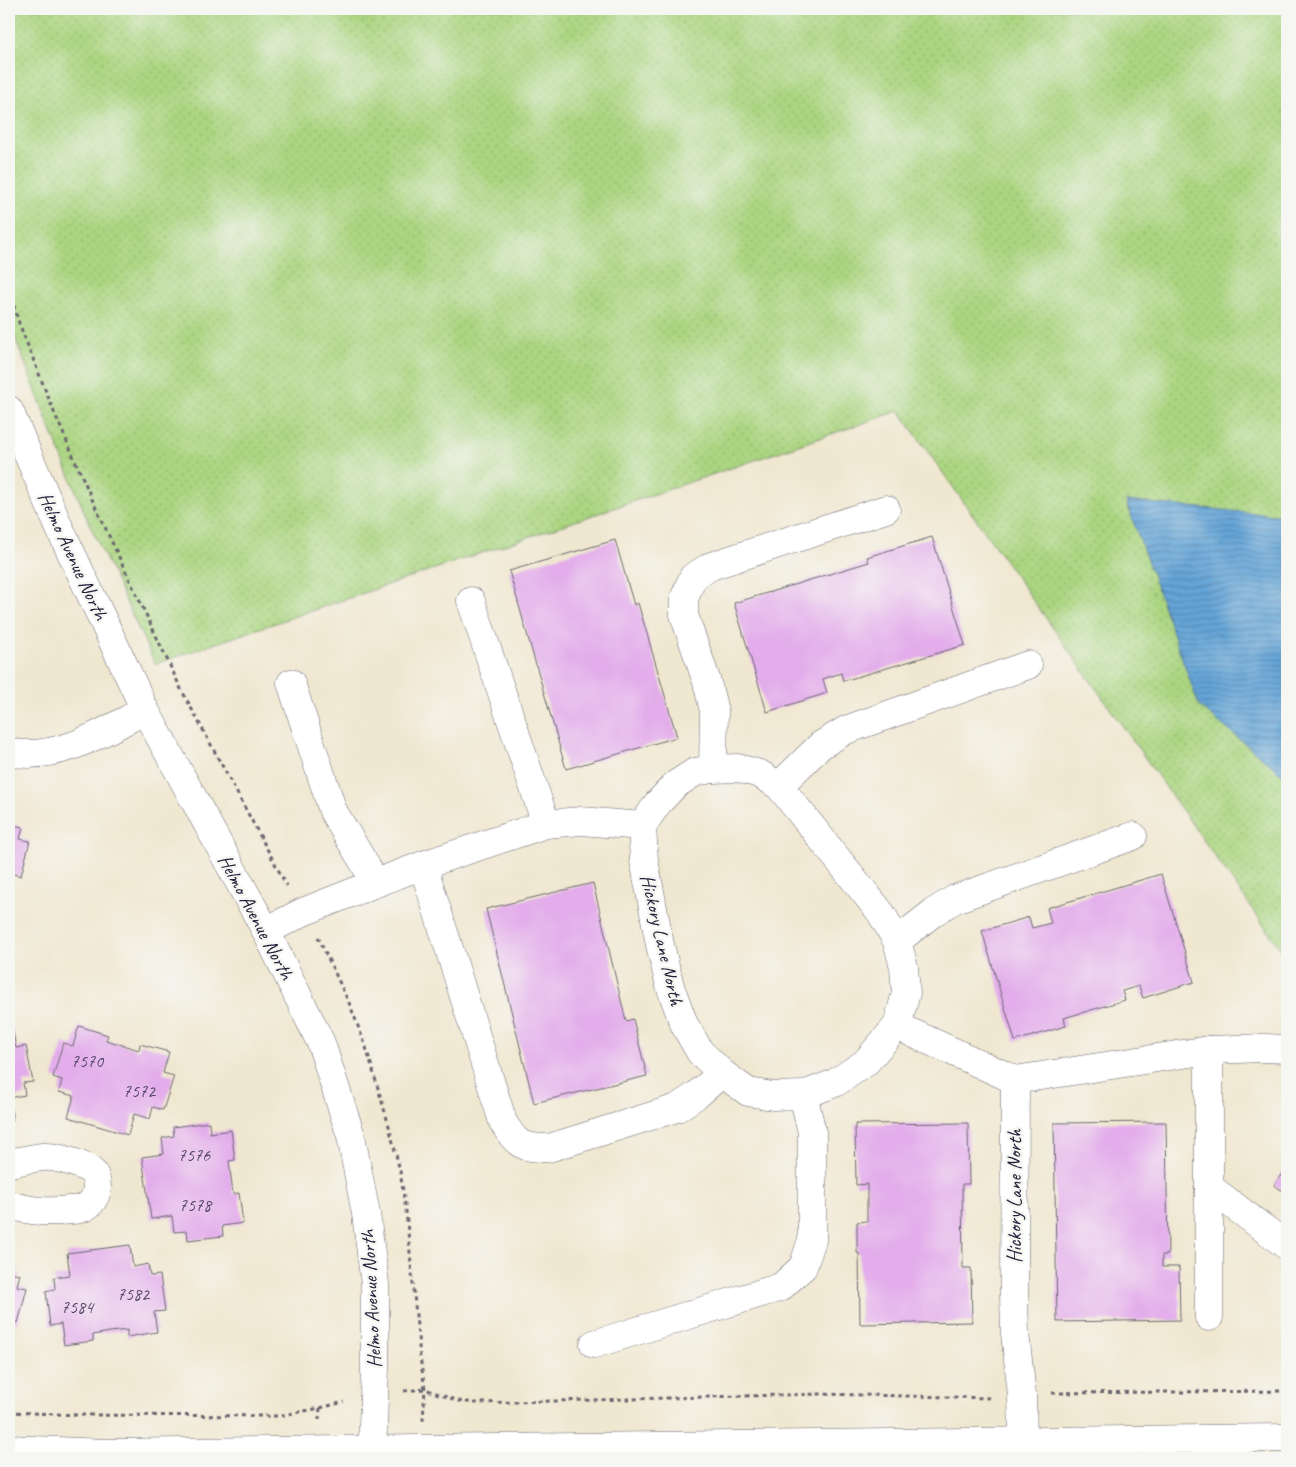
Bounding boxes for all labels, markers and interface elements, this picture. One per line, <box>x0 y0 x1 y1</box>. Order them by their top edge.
street label: Helmo Avenue North <box>32 488 114 626</box>
street label: Helmo Avenue North <box>212 850 300 985</box>
street label: Hickory Lane North <box>635 872 689 1009</box>
house number: 7570 <box>71 1050 105 1072</box>
house number: 7572 <box>123 1080 157 1102</box>
street label: Hickory Lane North <box>1002 1128 1027 1263</box>
house number: 7576 <box>178 1144 211 1166</box>
house number: 7578 <box>179 1194 213 1216</box>
street label: Helmo Avenue North <box>355 1228 387 1369</box>
house number: 7582 <box>117 1283 151 1305</box>
house number: 7584 <box>61 1296 95 1318</box>

